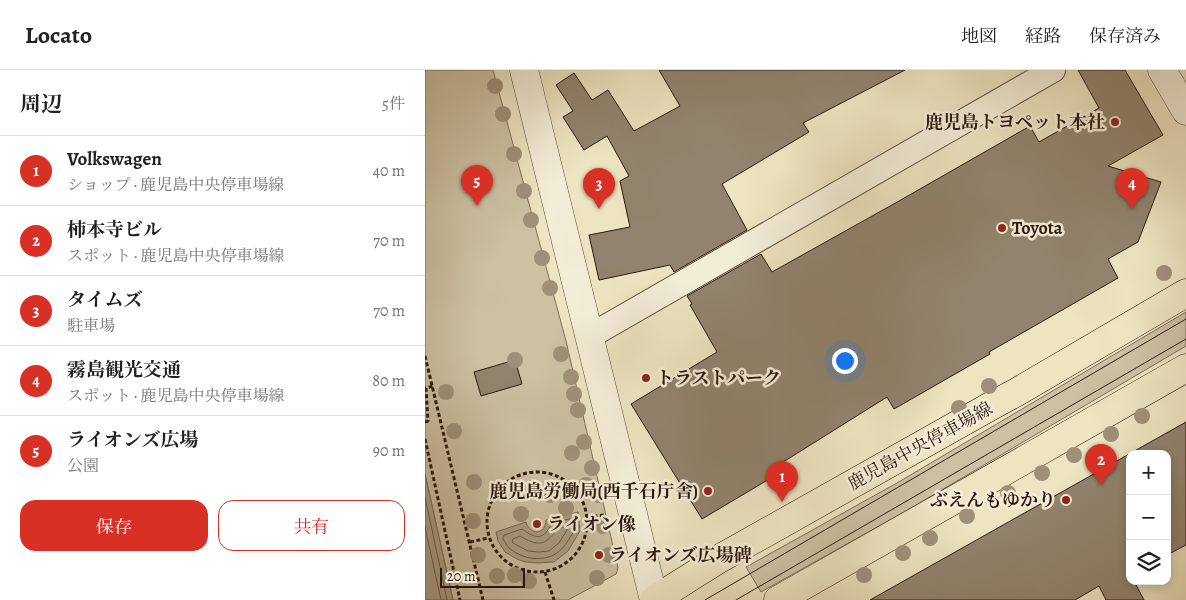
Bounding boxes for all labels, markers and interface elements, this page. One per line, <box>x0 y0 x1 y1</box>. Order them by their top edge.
text: Locato <box>25 19 92 51</box>
text: 地図 <box>961 24 997 48</box>
text: 経路 <box>1025 24 1061 48</box>
text: 保存済み <box>1089 24 1161 48</box>
text: 周辺 <box>20 90 62 118</box>
text: 5件 <box>382 93 405 115</box>
place label: 鹿児島トヨペット本社 <box>925 110 1105 134</box>
marker: 鹿児島トヨペット本社 <box>1109 116 1121 128</box>
text: Volkswagen <box>67 146 162 172</box>
text: 1 <box>33 160 39 182</box>
text: 40 m <box>373 160 405 182</box>
pin: 5 <box>461 165 493 206</box>
pin: 3 <box>583 168 615 209</box>
pin: 4 <box>1116 168 1148 209</box>
text: ショップ · 鹿児島中央停車場線 <box>67 174 284 196</box>
place label: Toyota <box>1012 216 1063 240</box>
text: 柿本寺ビル <box>67 217 162 243</box>
marker: Toyota <box>996 222 1008 234</box>
text: 2 <box>32 230 40 252</box>
text: 70 m <box>373 230 405 252</box>
text: スポット · 鹿児島中央停車場線 <box>67 245 285 267</box>
text: タイムズ <box>67 287 143 313</box>
text: 3 <box>33 300 39 322</box>
text: 70 m <box>373 300 405 322</box>
text: 駐車場 <box>67 315 115 337</box>
your location <box>832 348 858 374</box>
text: 霧島観光交通 <box>67 357 181 383</box>
place label: トラストパーク <box>656 366 781 390</box>
text: 4 <box>32 370 40 392</box>
text: 80 m <box>372 370 405 392</box>
marker: トラストパーク <box>640 372 652 384</box>
text: スポット · 鹿児島中央停車場線 <box>67 385 285 407</box>
street label: 鹿児島中央停車場線 <box>843 396 997 496</box>
text: ライオンズ広場 <box>67 427 198 453</box>
text: 5 <box>33 440 39 462</box>
text: 90 m <box>373 440 405 462</box>
pin: 2 <box>1085 444 1117 485</box>
map controls <box>1126 450 1171 585</box>
button: + <box>1126 450 1171 495</box>
text: 公園 <box>67 455 99 477</box>
pin: 1 <box>766 461 798 502</box>
place label: 鹿児島労働局(西千石庁舎) <box>490 479 698 503</box>
marker: 鹿児島労働局(西千石庁舎) <box>702 485 714 497</box>
place label: ぶえんもゆかり <box>930 488 1056 512</box>
marker: ぶえんもゆかり <box>1060 494 1072 506</box>
button: − <box>1126 495 1171 540</box>
button: 保存 <box>20 500 208 551</box>
button: 共有 <box>218 500 405 551</box>
place label: ライオン像 <box>547 512 636 536</box>
marker: ライオン像 <box>531 518 543 530</box>
button: layers <box>1126 540 1171 585</box>
place label: ライオンズ広場碑 <box>609 543 751 567</box>
marker: ライオンズ広場碑 <box>593 549 605 561</box>
scale bar <box>440 565 525 588</box>
text: 20 m <box>447 567 476 586</box>

